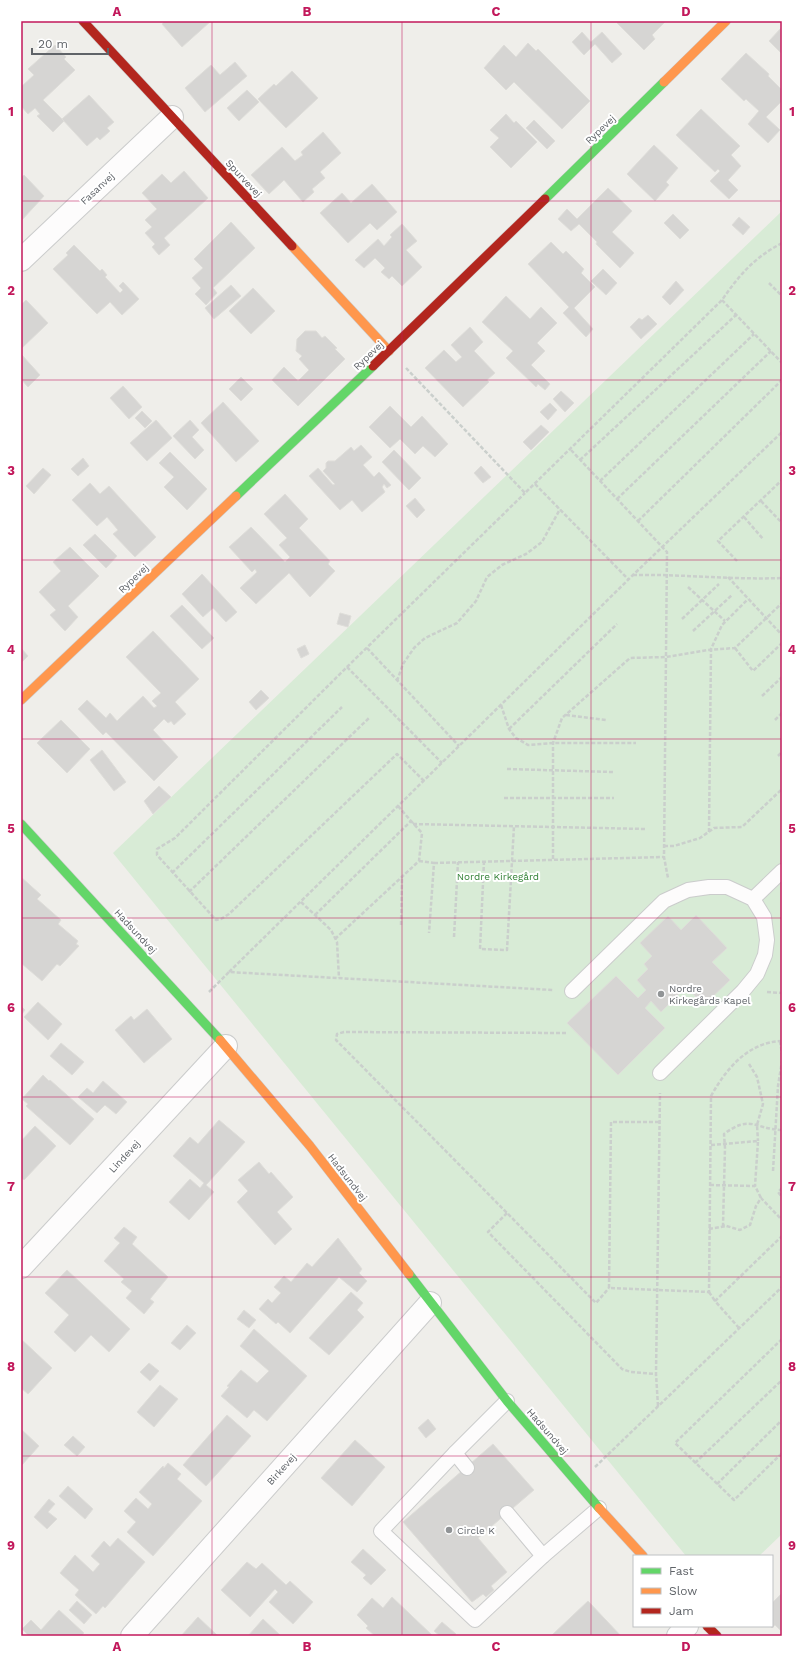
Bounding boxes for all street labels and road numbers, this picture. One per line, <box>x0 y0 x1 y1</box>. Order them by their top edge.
street label: Rypevej <box>583 113 617 146</box>
street label: Spurvevej <box>223 157 264 199</box>
street label: Fasanvej <box>78 170 116 207</box>
street label: Rypevej <box>351 339 385 372</box>
street label: Rypevej <box>116 562 150 595</box>
street label: Hadsundvej <box>112 907 159 956</box>
street label: Lindevej <box>107 1138 142 1175</box>
street label: Hadsundvej <box>326 1152 369 1203</box>
street label: Hadsundvej <box>525 1406 570 1456</box>
street label: Birkevej <box>265 1452 298 1487</box>

